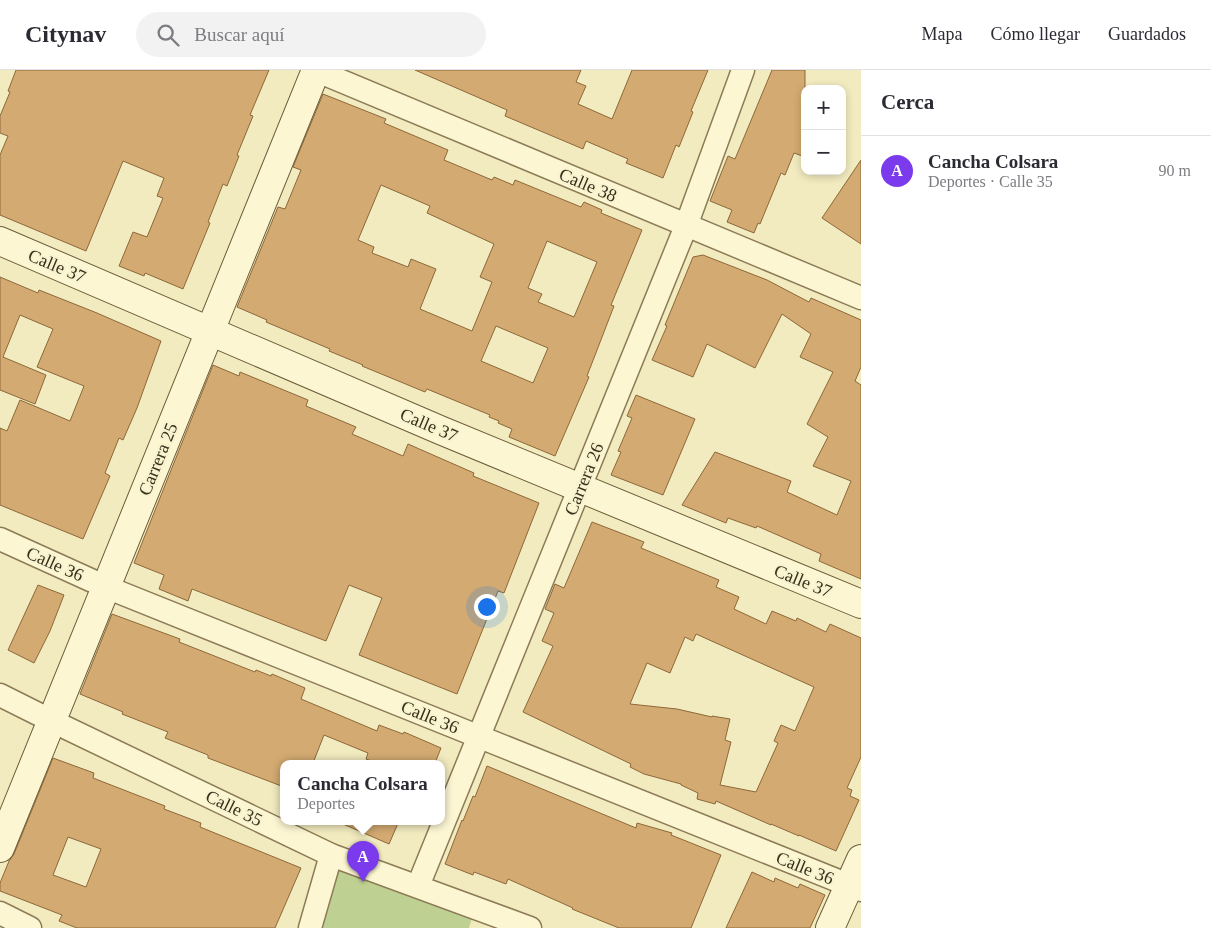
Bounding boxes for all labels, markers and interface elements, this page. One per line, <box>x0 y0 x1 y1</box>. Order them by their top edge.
search box <box>136 12 486 57</box>
text: Citynav <box>25 21 106 47</box>
icon: search <box>154 21 182 49</box>
text: Buscar aquí <box>194 24 285 45</box>
text: Mapa <box>922 24 963 44</box>
text: Cómo llegar <box>991 24 1080 44</box>
text: Guardados <box>1108 24 1186 44</box>
map controls <box>801 85 846 175</box>
button: + <box>801 85 846 130</box>
text: Cerca <box>881 90 934 114</box>
button: − <box>801 130 846 175</box>
text: Cancha Colsara <box>928 151 1058 172</box>
text: A <box>891 162 903 179</box>
text: 90 m <box>1159 162 1191 179</box>
street label: Calle 38 <box>556 164 620 206</box>
text: Deportes · Calle 35 <box>928 173 1053 190</box>
street label: Calle 37 <box>25 245 89 287</box>
street label: Calle 37 <box>397 404 461 446</box>
street label: Carrera 25 <box>134 420 182 498</box>
street label: Carrera 26 <box>560 440 608 518</box>
street label: Calle 36 <box>23 543 87 585</box>
street label: Calle 37 <box>771 560 835 602</box>
your location <box>474 594 500 620</box>
street label: Calle 36 <box>398 696 462 738</box>
popup <box>280 760 445 825</box>
text: Cancha Colsara <box>297 773 428 794</box>
street label: Calle 35 <box>202 786 266 830</box>
text: Deportes <box>297 795 355 812</box>
pin: A <box>347 841 379 882</box>
street label: Calle 36 <box>773 847 837 889</box>

